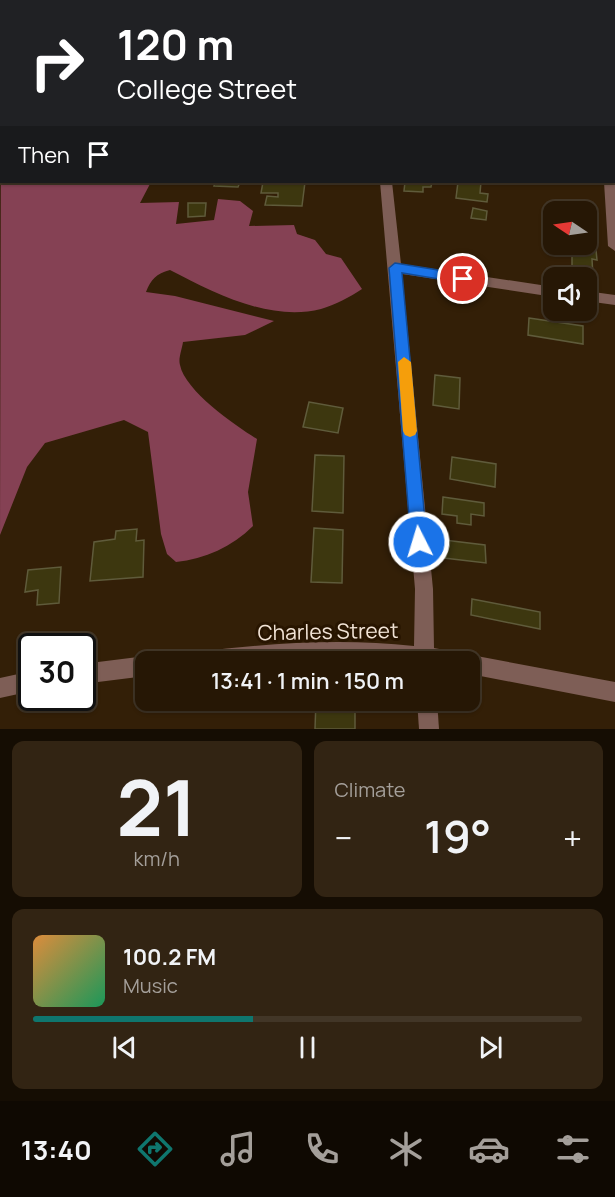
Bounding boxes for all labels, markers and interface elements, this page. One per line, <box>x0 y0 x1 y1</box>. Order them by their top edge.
text: 120 m <box>117 15 234 73</box>
icon: right <box>18 24 96 102</box>
text: College Street <box>117 70 297 107</box>
icon: arrive <box>82 138 115 171</box>
text: Then <box>18 140 70 170</box>
north arrow <box>543 201 597 255</box>
map controls <box>543 201 597 321</box>
pin <box>437 253 488 304</box>
icon: arrive <box>446 262 479 295</box>
button: sound <box>543 267 597 321</box>
position arrow <box>387 510 451 574</box>
street label: Charles Street <box>257 616 399 646</box>
speed limit sign: 30 <box>18 633 96 711</box>
text: 13:41 · 1 min · 150 m <box>211 666 404 696</box>
text: 21 <box>116 753 197 859</box>
text: Climate <box>335 776 406 803</box>
text: 19° <box>424 805 491 867</box>
text: − <box>335 815 352 860</box>
text: + <box>563 815 582 860</box>
text: km/h <box>133 845 180 872</box>
text: 100.2 FM <box>123 942 216 972</box>
text: Music <box>123 972 178 999</box>
icon: previous <box>108 1031 141 1064</box>
icon: pause <box>291 1031 324 1064</box>
icon: next <box>474 1031 507 1064</box>
icon: directions <box>134 1128 176 1170</box>
icon: music <box>217 1128 259 1170</box>
icon: phone <box>301 1128 343 1170</box>
icon: climate <box>385 1128 427 1170</box>
icon: car <box>468 1128 510 1170</box>
icon: filters <box>552 1128 594 1170</box>
text: 13:40 <box>21 1131 92 1168</box>

